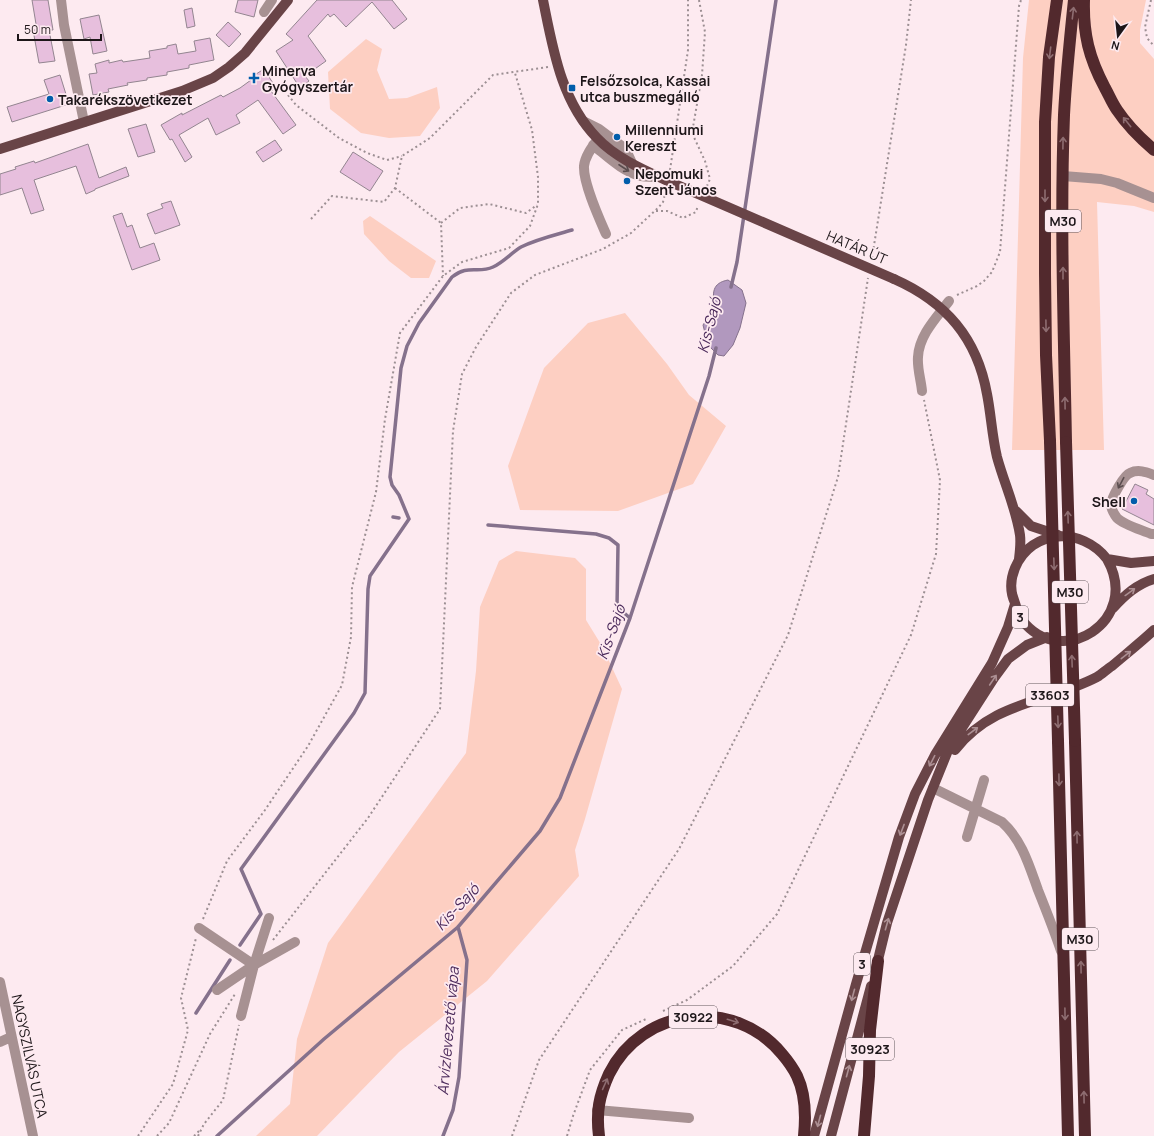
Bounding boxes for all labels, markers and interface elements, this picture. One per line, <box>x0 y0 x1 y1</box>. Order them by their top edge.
one-way arrow <box>1069 7 1077 20</box>
scale bar <box>18 16 101 42</box>
north arrow <box>1098 16 1138 56</box>
text: 50 m <box>24 21 51 38</box>
text: N <box>1109 38 1121 54</box>
one-way arrow <box>1046 46 1054 59</box>
place label: Minerva Gyógyszertár <box>262 61 354 96</box>
place label: Felsőzsolca, Kassai utca buszmegálló <box>580 71 710 106</box>
marker: Minerva Gyógyszertár <box>249 73 259 83</box>
marker: Felsőzsolca, Kassai utca buszmegálló <box>567 83 577 93</box>
place label: Takarékszövetkezet <box>58 90 193 109</box>
marker: Takarékszövetkezet <box>45 94 55 104</box>
one-way arrow <box>1122 117 1131 128</box>
place label: Millenniumi Kereszt <box>625 120 704 155</box>
marker: Millenniumi Kereszt <box>612 132 622 142</box>
one-way arrow <box>1060 137 1067 150</box>
one-way arrow <box>618 164 629 172</box>
place label: Nepomuki Szent János <box>635 164 717 199</box>
marker: Nepomuki Szent János <box>622 176 632 186</box>
one-way arrow <box>1041 189 1049 202</box>
road number: M30 <box>1045 210 1081 232</box>
street label: HATÁR ÚT <box>824 226 891 269</box>
one-way arrow <box>1059 267 1067 280</box>
water label: Kis-Sajó <box>692 294 726 355</box>
one-way arrow <box>1042 319 1050 332</box>
one-way arrow <box>1061 397 1069 410</box>
one-way arrow <box>1117 477 1124 489</box>
place label: Shell <box>1092 492 1126 511</box>
marker: Shell <box>1129 496 1139 506</box>
one-way arrow <box>1064 511 1072 524</box>
one-way arrow <box>1050 557 1057 570</box>
road number: M30 <box>1052 581 1088 603</box>
one-way arrow <box>1125 588 1136 596</box>
water label: Kis-Sajó <box>591 601 631 662</box>
road number: 3 <box>1012 606 1028 628</box>
one-way arrow <box>1120 651 1131 659</box>
one-way arrow <box>1068 655 1076 668</box>
one-way arrow <box>989 674 997 685</box>
road number: 33603 <box>1026 684 1074 706</box>
one-way arrow <box>1054 715 1062 728</box>
one-way arrow <box>968 727 979 735</box>
one-way arrow <box>928 755 935 767</box>
one-way arrow <box>1056 773 1063 786</box>
one-way arrow <box>897 824 905 836</box>
one-way arrow <box>1073 831 1081 844</box>
water label: Kis-Sajó <box>430 878 485 935</box>
one-way arrow <box>884 917 892 930</box>
road number: M30 <box>1062 928 1098 950</box>
road number: 3 <box>854 953 870 975</box>
one-way arrow <box>1077 961 1084 974</box>
water label: Árvízlevezető vápa <box>432 965 464 1096</box>
one-way arrow <box>849 988 856 1001</box>
street label: NAGYSZILVÁS UTCA <box>8 993 52 1120</box>
road number: 30922 <box>669 1006 717 1028</box>
one-way arrow <box>1061 1007 1069 1020</box>
one-way arrow <box>726 1018 739 1025</box>
road number: 30923 <box>846 1038 894 1060</box>
one-way arrow <box>845 1065 853 1078</box>
one-way arrow <box>601 1079 609 1091</box>
one-way arrow <box>1080 1091 1088 1104</box>
one-way arrow <box>814 1114 822 1127</box>

